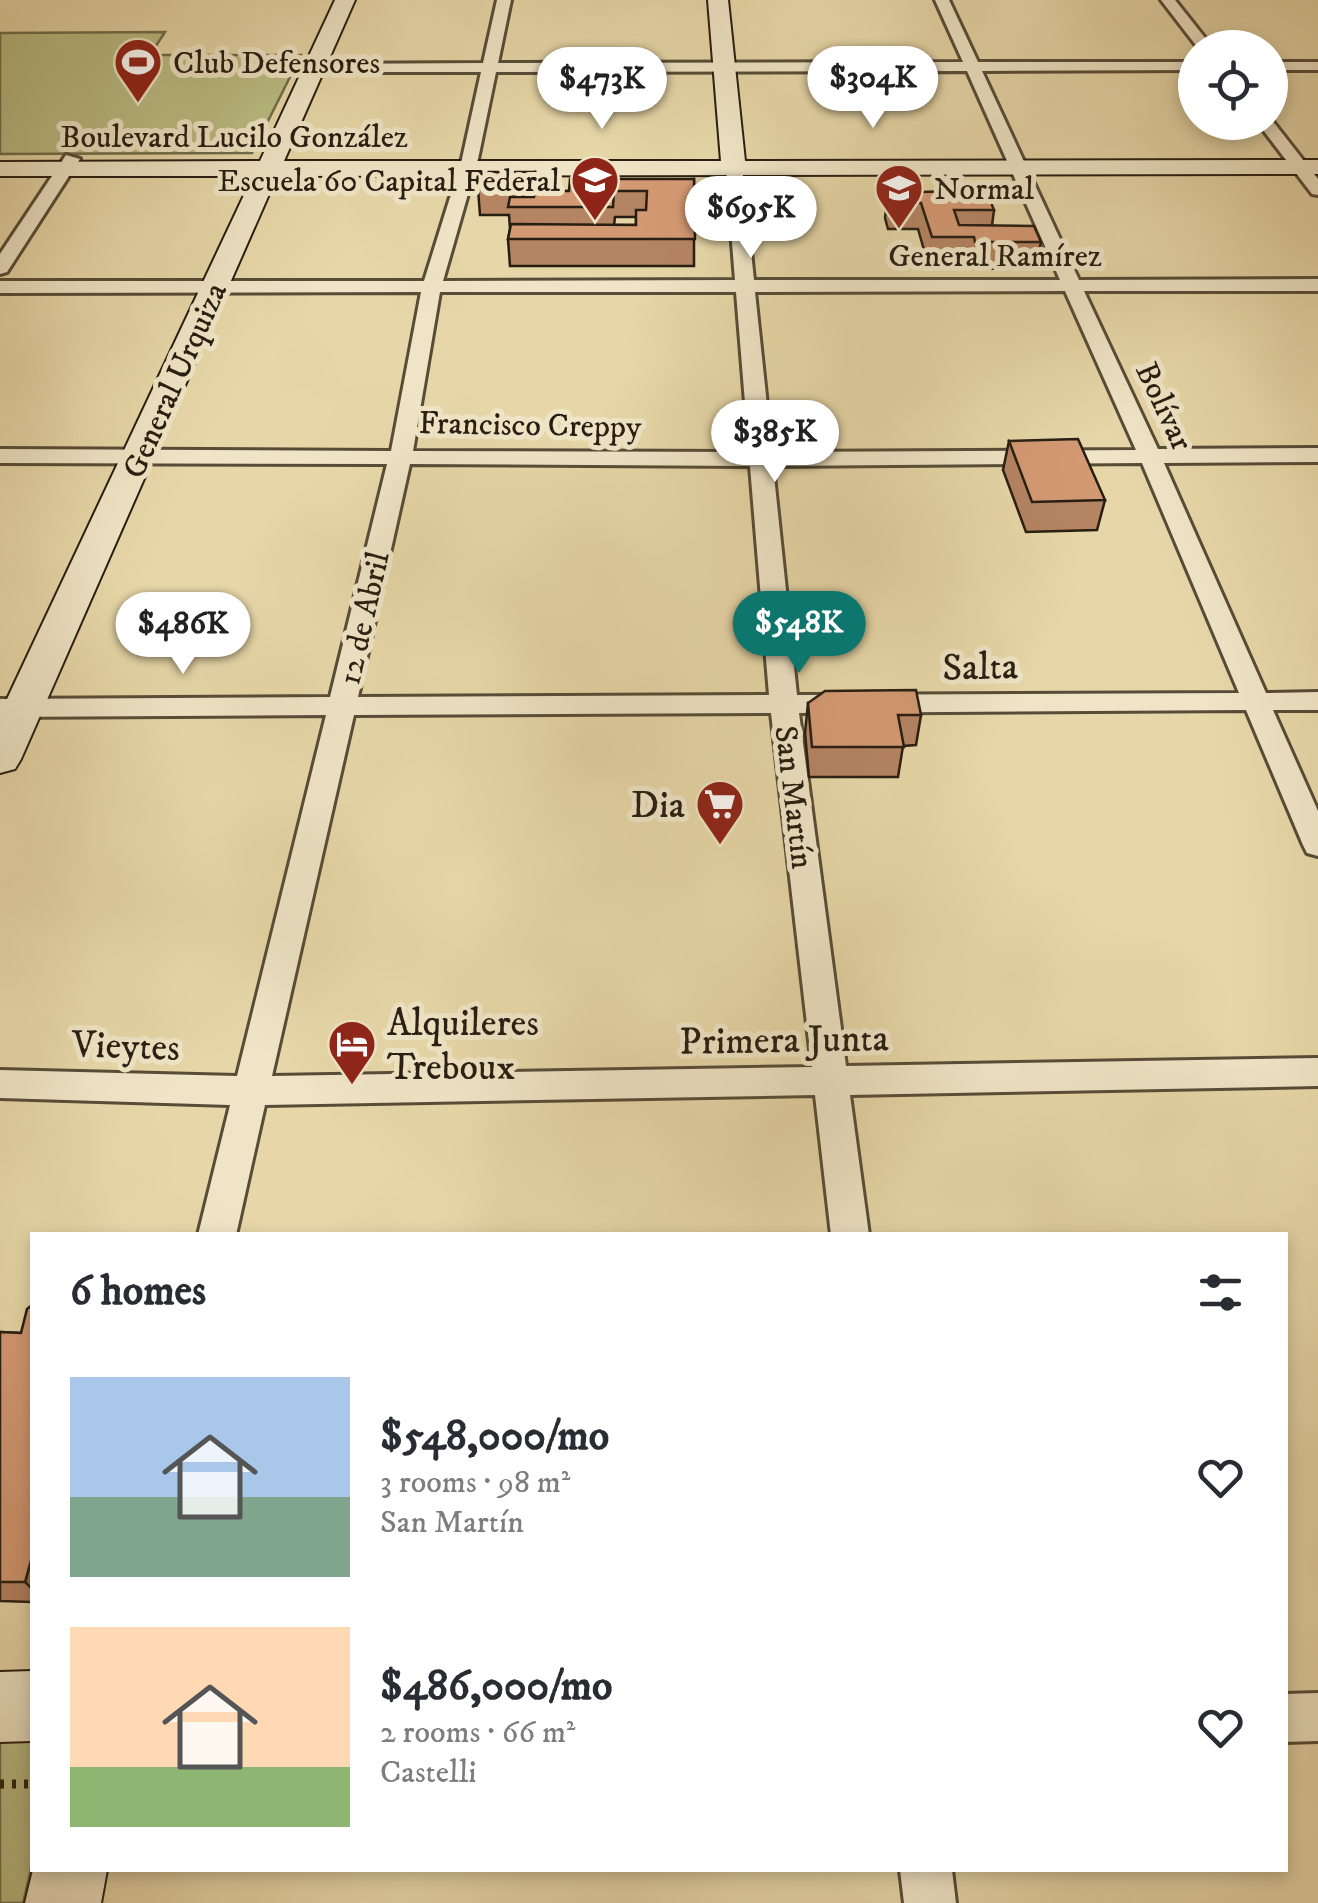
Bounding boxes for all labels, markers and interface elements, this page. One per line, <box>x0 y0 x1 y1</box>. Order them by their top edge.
map controls <box>1178 30 1288 140</box>
button: locate <box>1178 30 1288 140</box>
sports icon: Club Defensores <box>112 36 164 104</box>
place label: Club Defensores <box>173 44 380 84</box>
pin: $304K <box>803 46 943 131</box>
pin: $473K <box>532 47 672 132</box>
text: $304K <box>829 58 917 98</box>
text: $473K <box>559 59 645 99</box>
street label: Boulevard Lucilo González <box>60 118 408 158</box>
school or university icon: Escuela 60 Capital Federal <box>569 154 621 222</box>
place label: Escuela 60 Capital Federal <box>218 162 560 202</box>
school or university icon: Normal <box>873 162 925 230</box>
place label: Normal <box>934 170 1035 210</box>
pin: $695K <box>681 176 821 261</box>
text: $695K <box>707 188 795 228</box>
street label: General Ramírez <box>888 237 1102 277</box>
street label: General Urquiza <box>115 276 237 485</box>
street label: Bolívar <box>1125 356 1201 458</box>
pin: $385K <box>705 400 845 485</box>
street label: Francisco Creppy <box>418 404 642 448</box>
text: $385K <box>733 412 817 452</box>
street label: 12 de Abril <box>330 548 400 689</box>
pin: $548K <box>729 591 869 676</box>
pin: $486K <box>113 592 253 677</box>
text: $548K <box>755 603 843 643</box>
text: $486K <box>137 604 229 644</box>
street label: Salta <box>942 643 1018 693</box>
street label: San Martín <box>764 723 822 871</box>
supermarket icon: Dia <box>694 778 746 846</box>
place label: Dia <box>631 782 685 830</box>
place label: Alquileres Treboux <box>387 1000 539 1092</box>
street label: Primera Junta <box>679 1015 889 1067</box>
hotel icon: Alquileres Treboux <box>326 1018 378 1086</box>
street label: Vieytes <box>70 1021 181 1073</box>
icon: filters <box>1193 1265 1248 1320</box>
text: 6 homes <box>70 1266 206 1318</box>
text: $548,000/mo <box>380 1411 609 1463</box>
icon: home <box>150 1417 270 1537</box>
icon: heart <box>1193 1450 1248 1505</box>
text: 3 rooms · 98 m² <box>380 1463 570 1503</box>
text: San Martín <box>380 1503 524 1543</box>
text: $486,000/mo <box>380 1661 612 1713</box>
icon: home <box>150 1667 270 1787</box>
icon: heart <box>1193 1700 1248 1755</box>
text: 2 rooms · 66 m² <box>380 1713 575 1753</box>
text: Castelli <box>380 1753 477 1793</box>

